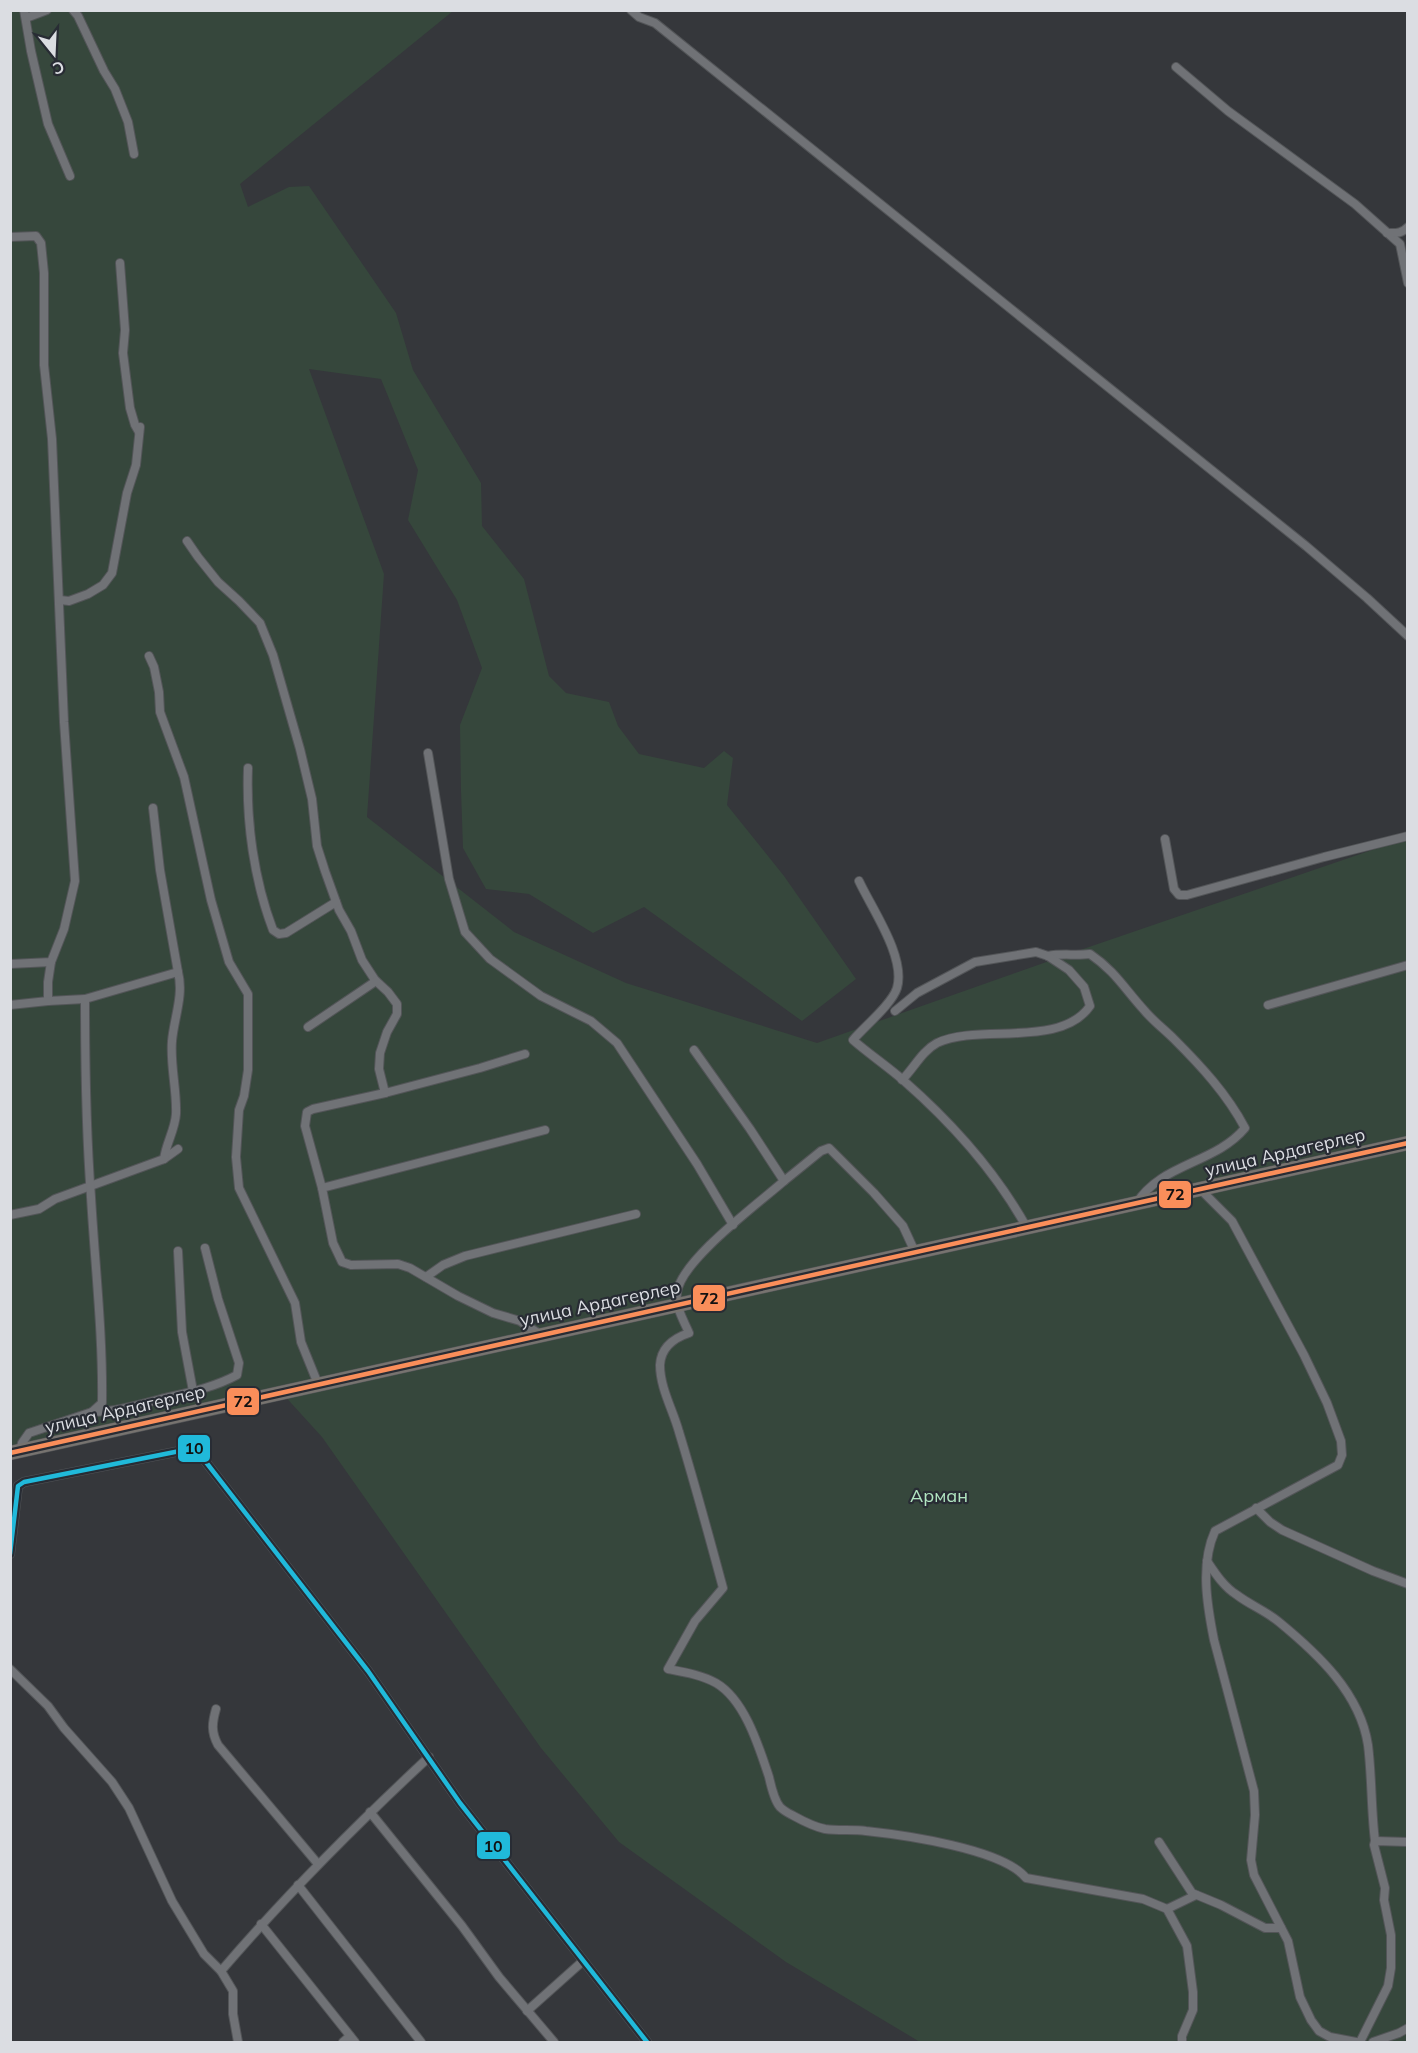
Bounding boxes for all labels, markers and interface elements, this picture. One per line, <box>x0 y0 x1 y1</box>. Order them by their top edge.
north arrow <box>24 24 84 84</box>
text: С <box>50 57 67 79</box>
street label: улица Ардагерлер <box>1203 1122 1367 1182</box>
line badge: 72 <box>1158 1180 1192 1209</box>
text: 72 <box>1165 1184 1185 1204</box>
street label: улица Ардагерлер <box>518 1275 682 1331</box>
line badge: 72 <box>692 1284 726 1312</box>
text: 72 <box>699 1288 719 1308</box>
street label: улица Ардагерлер <box>43 1379 207 1439</box>
line badge: 72 <box>226 1387 260 1416</box>
text: 72 <box>233 1391 253 1411</box>
line badge: 10 <box>177 1434 211 1463</box>
text: 10 <box>184 1438 204 1458</box>
park label: Арман <box>910 1484 968 1507</box>
line badge: 10 <box>476 1831 511 1860</box>
text: 10 <box>483 1836 503 1856</box>

